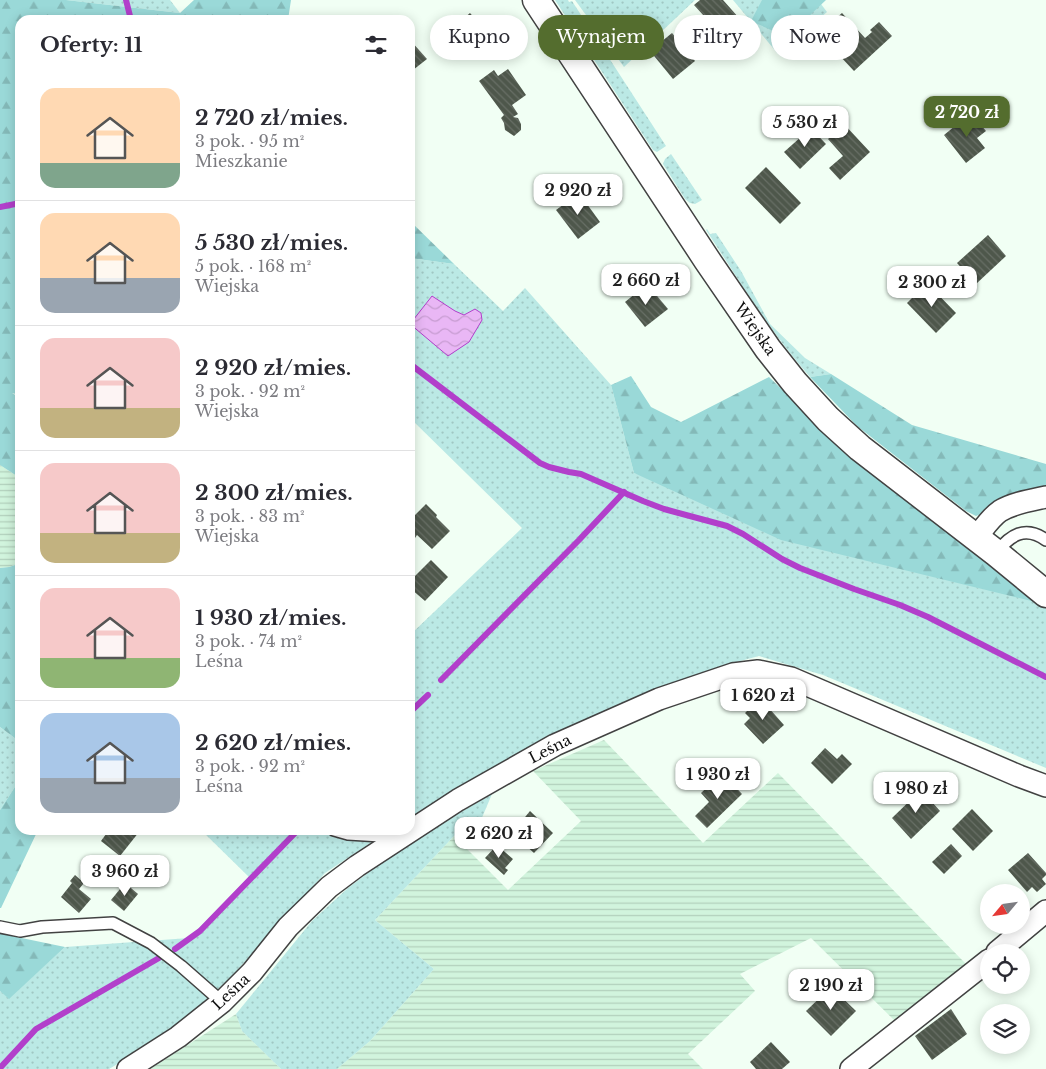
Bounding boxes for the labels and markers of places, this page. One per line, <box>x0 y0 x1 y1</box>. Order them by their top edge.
pin: 2 720 zł <box>915 96 1019 138</box>
pin: 5 530 zł <box>753 106 857 148</box>
pin: 2 920 zł <box>526 174 630 216</box>
pin: 2 660 zł <box>594 264 698 306</box>
pin: 2 300 zł <box>880 266 984 308</box>
pin: 1 620 zł <box>711 678 815 721</box>
pin: 1 930 zł <box>666 758 770 800</box>
pin: 1 980 zł <box>864 772 968 814</box>
pin: 2 620 zł <box>447 816 551 859</box>
pin: 3 960 zł <box>73 854 177 897</box>
pin: 2 190 zł <box>779 968 883 1011</box>

